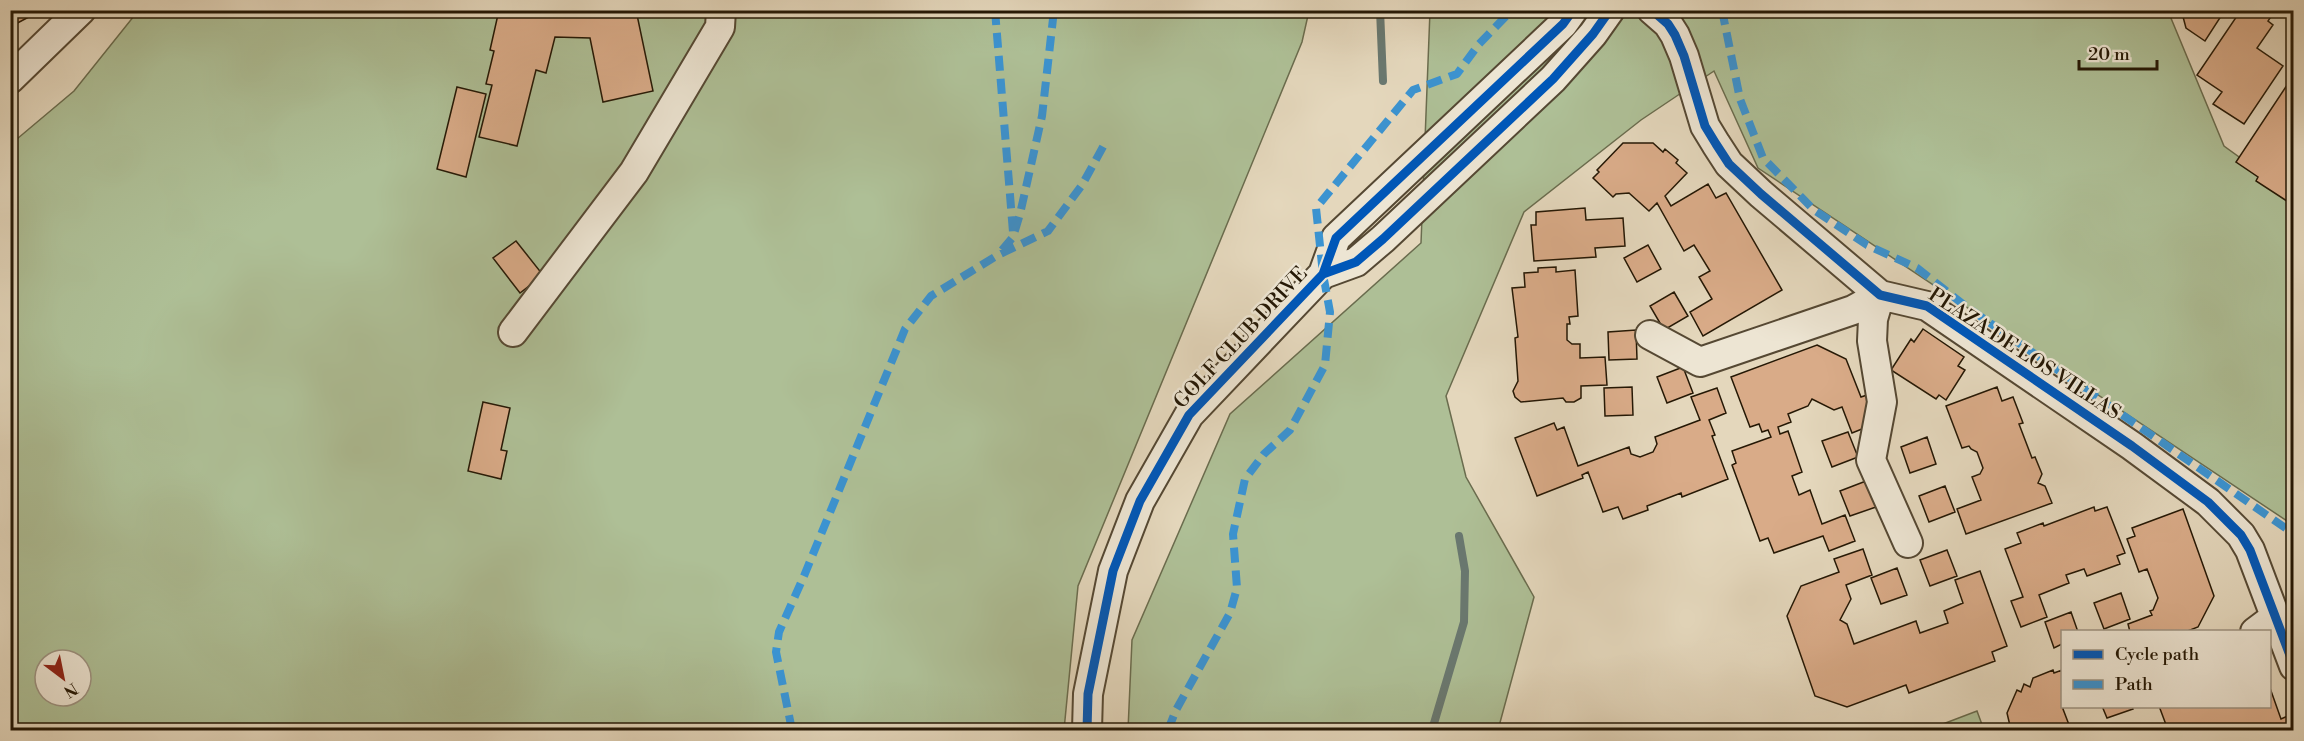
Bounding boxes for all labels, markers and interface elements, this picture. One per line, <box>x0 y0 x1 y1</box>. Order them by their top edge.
scale bar <box>2079 33 2157 71</box>
text: 20 m <box>2088 43 2130 66</box>
street label: GOLF CLUB DRIVE <box>1169 262 1313 414</box>
street label: PLAZA DE LOS VILLAS <box>1923 283 2125 426</box>
legend <box>2061 630 2271 708</box>
text: Cycle path <box>2115 643 2199 666</box>
north arrow <box>33 648 93 708</box>
text: Path <box>2115 673 2153 696</box>
text: N <box>59 678 81 702</box>

